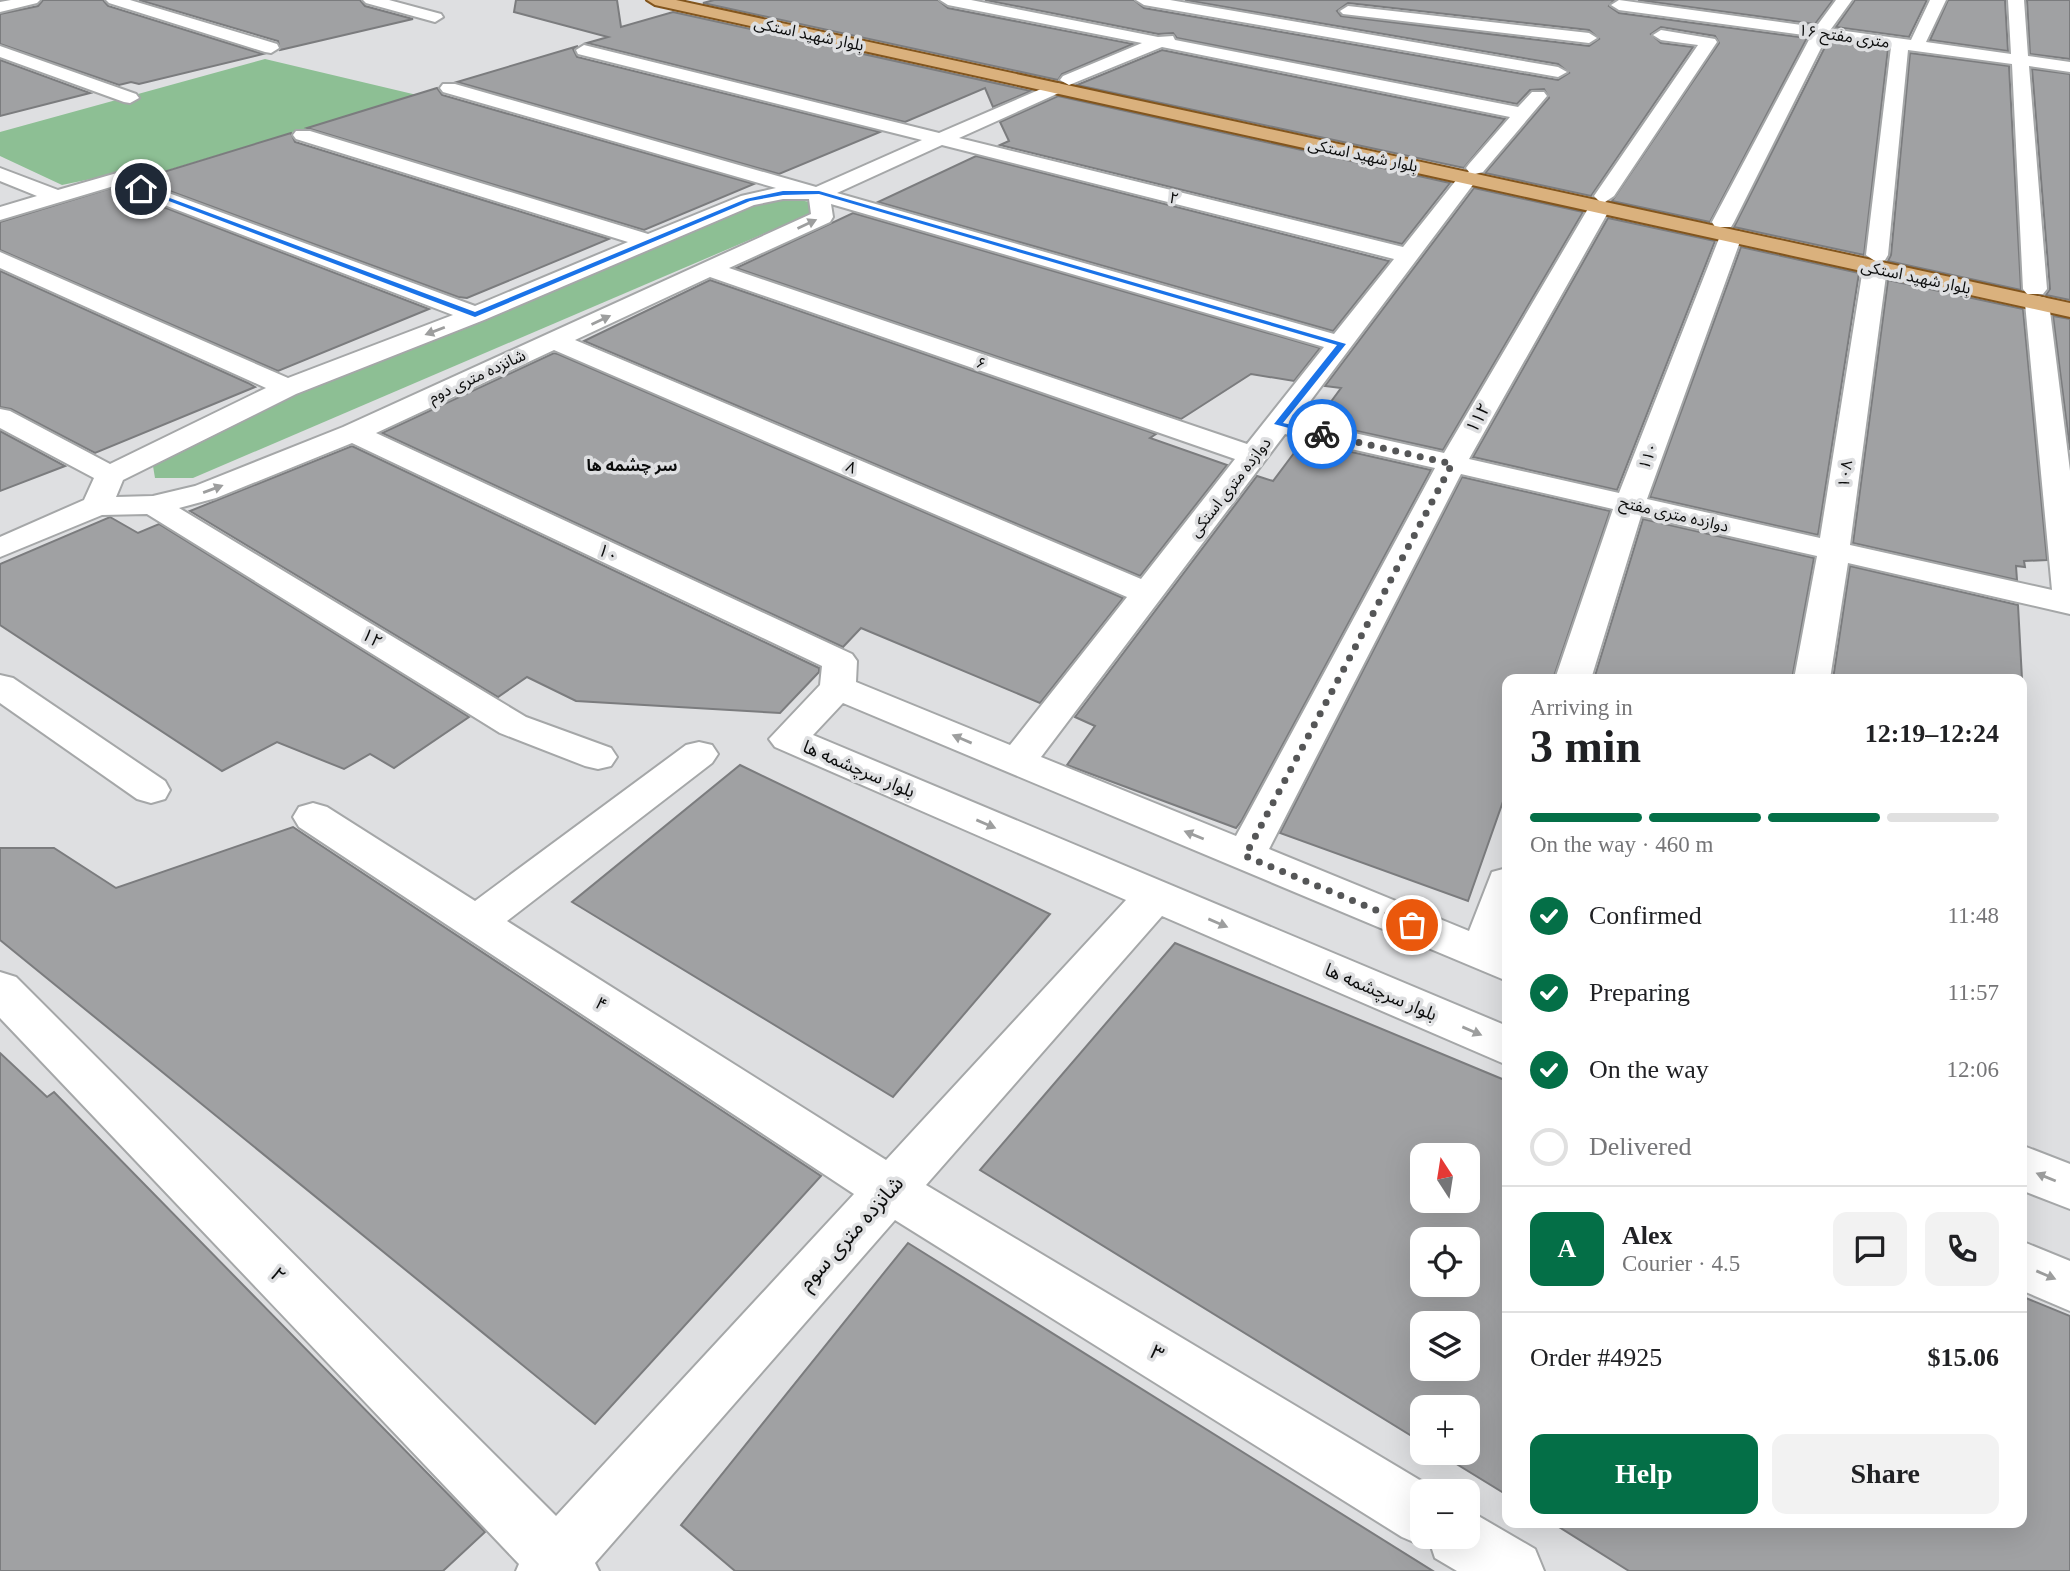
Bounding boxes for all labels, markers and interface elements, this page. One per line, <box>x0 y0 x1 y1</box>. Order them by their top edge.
street label: بلوار شهید استکی <box>752 14 865 55</box>
street label: ۱۶ متری مفتح <box>1797 21 1891 55</box>
street label: بلوار شهید استکی <box>1306 135 1419 176</box>
pin <box>111 159 171 219</box>
icon: home <box>122 170 160 208</box>
street label: ۲ <box>1168 189 1180 207</box>
one-way arrow <box>797 218 817 230</box>
street label: بلوار شهید استکی <box>1859 257 1972 298</box>
one-way arrow <box>590 314 611 325</box>
one-way arrow <box>424 325 445 336</box>
street label: شانزده متری دوم <box>426 346 530 409</box>
street label: ۶ <box>974 353 988 373</box>
courier <box>1287 399 1357 469</box>
street label: ۱۱۲ <box>1462 400 1494 436</box>
icon: bike <box>1303 415 1341 453</box>
street label: دوازده متری استکی <box>1186 434 1275 541</box>
street label: ۱۱۰ <box>1635 440 1661 472</box>
district label: سر چشمه ها <box>587 457 678 475</box>
street label: ۸ <box>843 457 859 477</box>
street label: ۱۰۸ <box>1835 459 1855 489</box>
one-way arrow <box>202 483 223 494</box>
street label: دوازده متری مفتح <box>1617 493 1730 539</box>
street label: ۱۰ <box>594 540 622 566</box>
street label: ۱۲ <box>358 624 386 652</box>
text: Arriving in <box>1530 695 1633 720</box>
text: 12:19–12:24 <box>1865 719 1999 748</box>
text: 3 min <box>1530 721 1641 772</box>
one-way arrow <box>951 733 972 744</box>
street label: بلوار سرچشمه ها <box>800 736 918 803</box>
one-way arrow <box>976 818 997 829</box>
one-way arrow <box>1184 829 1205 840</box>
text: On the way · 460 m <box>1530 832 1713 857</box>
pin <box>1382 895 1442 955</box>
icon: check <box>1530 897 1568 935</box>
text: Confirmed <box>1589 901 1702 930</box>
text: 11:48 <box>1947 903 1999 928</box>
icon: bag <box>1393 906 1431 944</box>
one-way arrow <box>1208 917 1229 928</box>
street label: بلوار سرچشمه ها <box>1322 959 1440 1026</box>
icon: check <box>1530 974 1568 1012</box>
text: Preparing <box>1589 978 1690 1007</box>
text: 11:57 <box>1947 980 1999 1005</box>
street label: ۴ <box>591 993 611 1015</box>
one-way arrow <box>1462 1026 1483 1037</box>
icon: check <box>1530 1051 1568 1089</box>
text: On the way <box>1589 1055 1709 1084</box>
text: 12:06 <box>1947 1057 1999 1082</box>
text: Delivered <box>1589 1132 1692 1161</box>
north arrow <box>1410 1143 1480 1213</box>
map controls <box>1410 1143 1480 1549</box>
street label: شانزده متری سوم <box>794 1171 911 1297</box>
one-way arrow <box>2035 1172 2056 1183</box>
button: chat <box>1833 1212 1907 1286</box>
button: phone <box>1925 1212 1999 1286</box>
text: Alex <box>1622 1221 1673 1250</box>
button: locate <box>1410 1227 1480 1297</box>
text: A <box>1558 1234 1576 1263</box>
text: Courier · 4.5 <box>1622 1251 1740 1276</box>
street label: ۲ <box>265 1262 291 1288</box>
one-way arrow <box>2035 1270 2056 1281</box>
button: layers <box>1410 1311 1480 1381</box>
street label: ۳ <box>1146 1340 1168 1366</box>
text: Order #4925 <box>1530 1343 1662 1372</box>
text: $15.06 <box>1928 1343 1999 1372</box>
button: + <box>1410 1395 1480 1465</box>
button: Help <box>1530 1434 1758 1514</box>
button: Share <box>1772 1434 1999 1514</box>
button: − <box>1410 1479 1480 1549</box>

